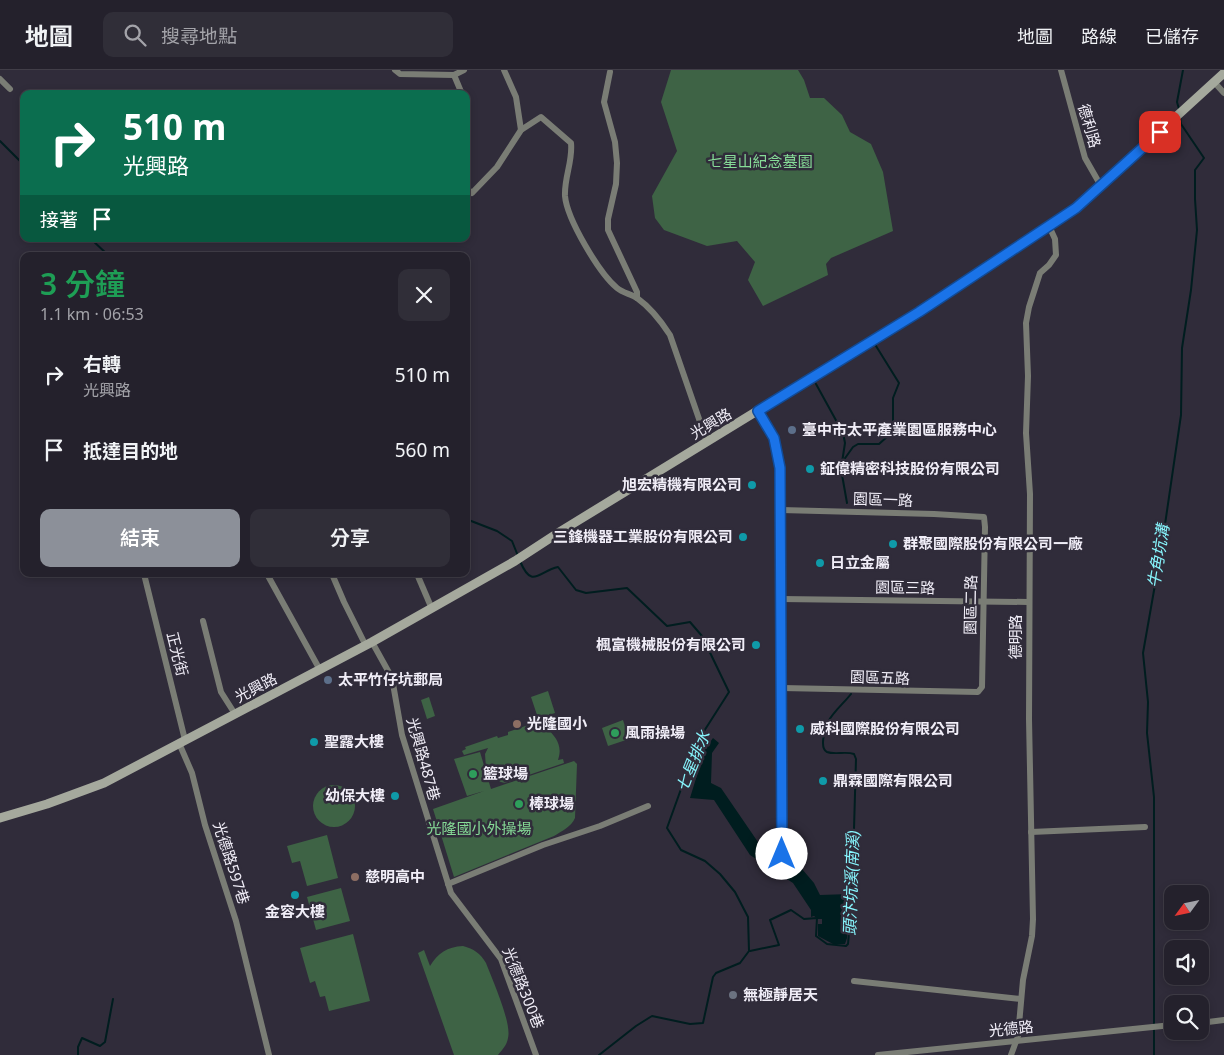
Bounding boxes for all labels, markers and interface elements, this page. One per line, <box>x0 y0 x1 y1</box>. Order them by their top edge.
search box <box>103 12 453 57</box>
text: 地圖 <box>25 19 73 52</box>
icon: search <box>121 21 149 49</box>
text: 搜尋地點 <box>161 23 237 49</box>
text: 地圖 <box>1017 24 1053 48</box>
text: 路線 <box>1081 24 1117 48</box>
text: 已儲存 <box>1145 24 1199 48</box>
street label: 德利路 <box>1074 101 1106 150</box>
text: 510 m <box>123 103 226 150</box>
icon: right <box>40 110 105 175</box>
pin <box>1139 111 1181 153</box>
icon: arrive <box>1146 118 1174 146</box>
text: 光興路 <box>123 150 189 180</box>
park label: 七星山紀念墓園 <box>707 151 813 171</box>
icon: arrive <box>88 205 116 233</box>
text: 接著 <box>40 207 78 233</box>
text: 3 分鐘 <box>40 263 125 304</box>
button: close <box>398 269 450 321</box>
text: 1.1 km · 06:53 <box>40 303 144 325</box>
text: 右轉 <box>83 351 121 377</box>
icon: right <box>40 361 68 389</box>
text: 510 m <box>395 362 450 388</box>
text: 光興路 <box>83 379 131 401</box>
street label: 光興路 <box>686 403 735 443</box>
place label: 臺中市太平產業園區服務中心 <box>802 419 997 439</box>
marker: 臺中市太平產業園區服務中心 <box>786 424 798 436</box>
icon: arrive <box>40 436 68 464</box>
text: 560 m <box>395 437 450 463</box>
text: 抵達目的地 <box>83 438 178 464</box>
place label: 鉦偉精密科技股份有限公司 <box>820 458 1000 478</box>
marker: 鉦偉精密科技股份有限公司 <box>804 463 816 475</box>
place label: 旭宏精機有限公司 <box>622 474 742 494</box>
marker: 旭宏精機有限公司 <box>746 479 758 491</box>
street label: 園區一路 <box>853 488 913 510</box>
button: 結束 <box>40 509 240 567</box>
button: 分享 <box>250 509 450 567</box>
water label: 牛角坑溝 <box>1142 521 1174 589</box>
place label: 三鋒機器工業股份有限公司 <box>553 526 733 546</box>
marker: 三鋒機器工業股份有限公司 <box>737 531 749 543</box>
place label: 群聚國際股份有限公司一廠 <box>903 533 1083 553</box>
marker: 群聚國際股份有限公司一廠 <box>887 538 899 550</box>
place label: 日立金屬 <box>830 552 890 572</box>
marker: 日立金屬 <box>814 557 826 569</box>
street label: 園區二路 <box>959 575 981 635</box>
street label: 園區三路 <box>875 576 935 598</box>
street label: 德明路 <box>1005 614 1025 660</box>
street label: 正光街 <box>163 629 193 678</box>
place label: 楓富機械股份有限公司 <box>596 634 746 654</box>
marker: 楓富機械股份有限公司 <box>750 639 762 651</box>
street label: 園區五路 <box>850 666 910 688</box>
street label: 光興路 <box>231 668 280 707</box>
place label: 太平竹仔坑郵局 <box>338 669 443 689</box>
marker: 太平竹仔坑郵局 <box>322 674 334 686</box>
place label: 光隆國小 <box>527 713 588 733</box>
street label: 光興路487巷 <box>403 715 445 803</box>
marker: 光隆國小 <box>511 718 523 730</box>
place label: 威科國際股份有限公司 <box>810 718 960 738</box>
place label: 風雨操場 <box>625 722 685 742</box>
marker: 威科國際股份有限公司 <box>794 723 806 735</box>
water label: 七星排水 <box>671 726 716 795</box>
marker: 風雨操場 <box>609 727 621 739</box>
place label: 聖露大樓 <box>324 731 384 751</box>
marker: 聖露大樓 <box>308 736 320 748</box>
place label: 籃球場 <box>483 763 528 783</box>
marker: 籃球場 <box>467 768 479 780</box>
place label: 鼎霖國際有限公司 <box>833 770 953 790</box>
marker: 鼎霖國際有限公司 <box>817 775 829 787</box>
place label: 幼保大樓 <box>325 785 385 805</box>
marker: 幼保大樓 <box>389 790 401 802</box>
place label: 棒球場 <box>529 793 574 813</box>
marker: 棒球場 <box>513 798 525 810</box>
park label: 光隆國小外操場 <box>426 818 532 838</box>
street label: 光德路597巷 <box>209 819 255 907</box>
position arrow <box>755 827 807 879</box>
water label: 頭汴坑溪(南溪) <box>838 830 864 936</box>
place label: 慈明高中 <box>365 866 425 886</box>
marker: 慈明高中 <box>349 871 361 883</box>
north arrow <box>1164 885 1209 930</box>
map controls <box>1164 885 1209 1040</box>
marker: 金容大樓 <box>289 889 301 901</box>
place label: 金容大樓 <box>265 901 325 921</box>
button: sound <box>1164 940 1209 985</box>
street label: 光德路300巷 <box>499 944 549 1031</box>
place label: 無極靜居天 <box>743 984 818 1004</box>
marker: 無極靜居天 <box>727 989 739 1001</box>
button: search <box>1164 995 1209 1040</box>
street label: 光德路 <box>987 1016 1034 1040</box>

